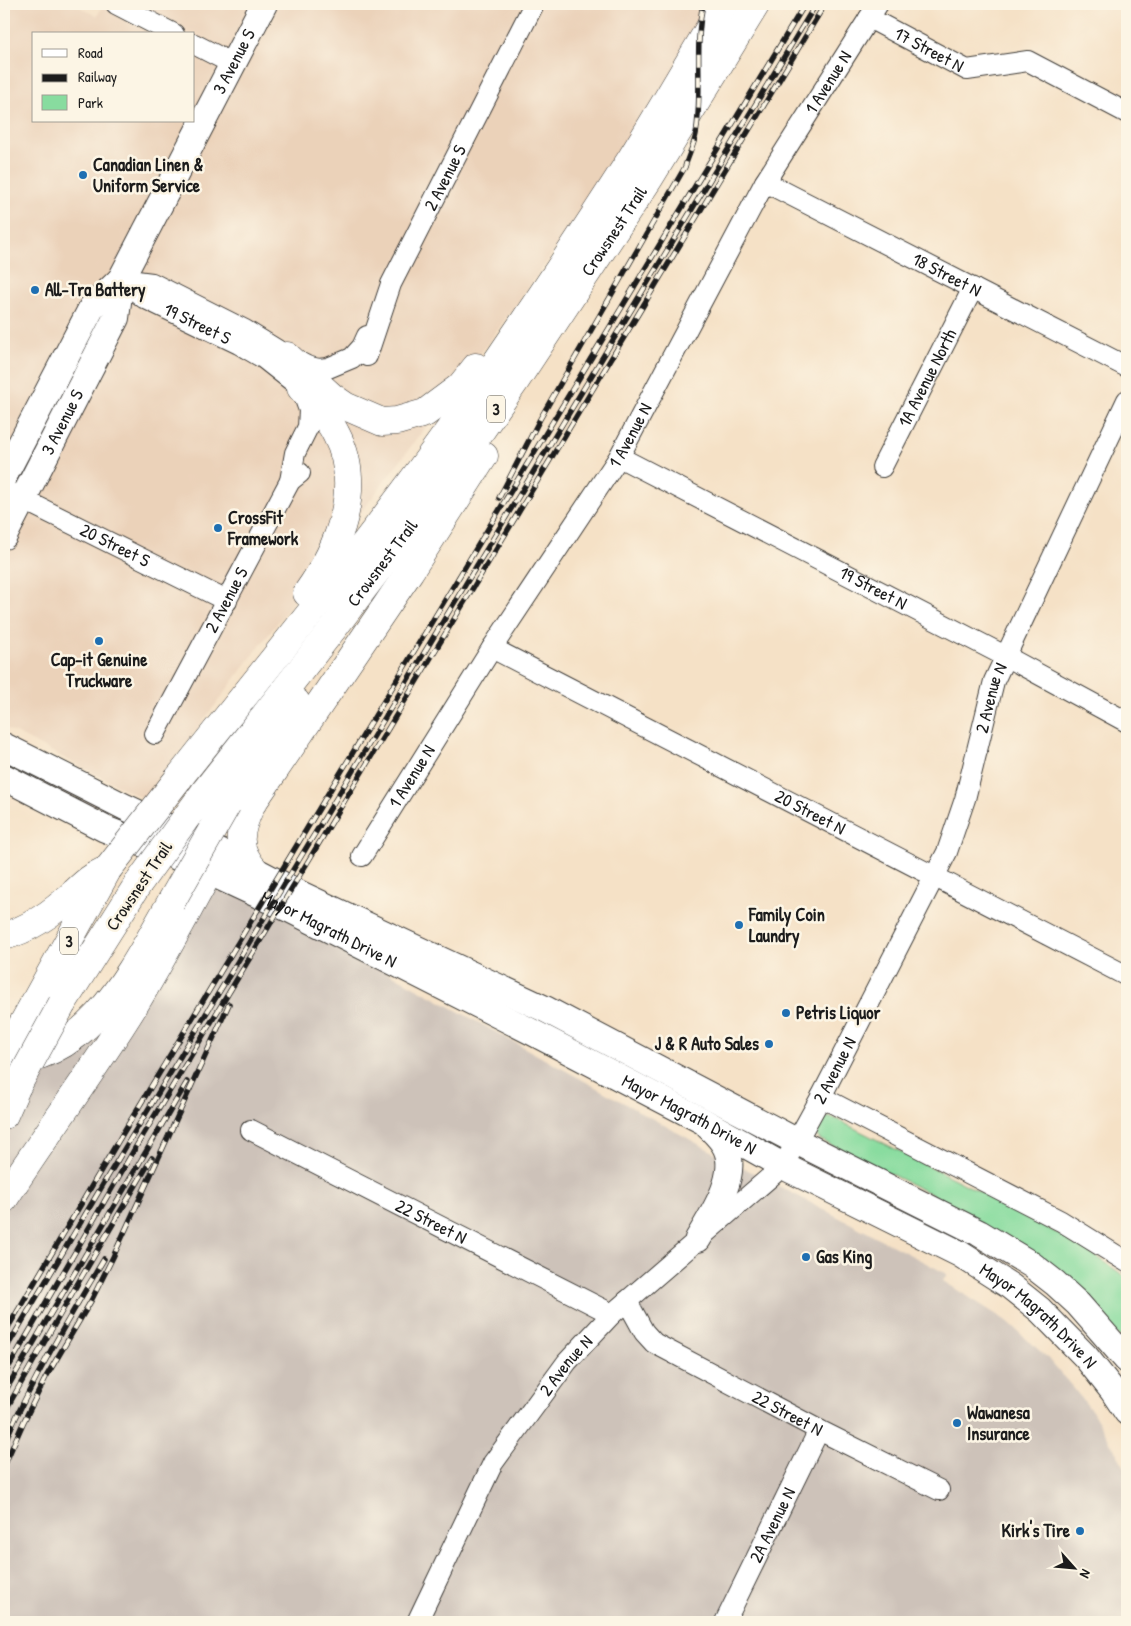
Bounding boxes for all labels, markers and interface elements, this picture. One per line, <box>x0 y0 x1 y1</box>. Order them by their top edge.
street label: 17 Street N <box>890 21 968 78</box>
street label: 3 Avenue S <box>206 24 261 98</box>
legend <box>32 32 195 122</box>
text: Road <box>78 42 103 63</box>
street label: 1 Avenue N <box>798 46 857 118</box>
text: Railway <box>78 66 117 87</box>
text: Park <box>78 92 103 113</box>
street label: 2 Avenue S <box>418 141 472 215</box>
place label: Canadian Linen & Uniform Service <box>93 152 204 198</box>
marker: Canadian Linen & Uniform Service <box>77 169 89 181</box>
street label: Crowsnest Trail <box>575 181 653 281</box>
street label: 18 Street N <box>908 246 986 302</box>
place label: All-Tra Battery <box>45 277 146 303</box>
marker: All-Tra Battery <box>29 284 41 296</box>
street label: 19 Street S <box>160 296 235 350</box>
street label: 1A Avenue North <box>892 324 962 431</box>
street label: 3 Avenue S <box>35 385 89 459</box>
road number: 3 <box>487 396 505 422</box>
street label: 1 Avenue N <box>602 398 657 473</box>
place label: CrossFit Framework <box>227 505 299 551</box>
street label: Crowsnest Trail <box>341 514 423 612</box>
street label: 20 Street S <box>76 517 154 573</box>
marker: CrossFit Framework <box>212 522 224 534</box>
street label: 19 Street N <box>835 560 912 615</box>
street label: 2 Avenue S <box>198 563 254 637</box>
marker: Cap-it Genuine Truckware <box>93 635 105 647</box>
place label: Cap-it Genuine Truckware <box>51 647 148 693</box>
street label: 2 Avenue N <box>969 658 1013 735</box>
street label: 1 Avenue N <box>382 740 441 812</box>
street label: 20 Street N <box>771 783 850 840</box>
street label: Crowsnest Trail <box>99 836 178 935</box>
street label: Mayor Magrath Drive N <box>257 885 401 974</box>
place label: Family Coin Laundry <box>748 902 825 949</box>
marker: Family Coin Laundry <box>733 919 745 931</box>
road number: 3 <box>60 928 78 954</box>
place label: Petris Liquor <box>796 1000 881 1026</box>
marker: Petris Liquor <box>780 1007 792 1019</box>
place label: J & R Auto Sales <box>654 1031 759 1056</box>
street label: 2 Avenue N <box>807 1033 862 1108</box>
marker: J & R Auto Sales <box>763 1038 775 1050</box>
street label: Mayor Magrath Drive N <box>618 1068 761 1160</box>
street label: 22 Street N <box>391 1193 471 1250</box>
place label: Gas King <box>816 1244 872 1270</box>
marker: Gas King <box>800 1251 812 1263</box>
street label: Mayor Magrath Drive N <box>975 1257 1103 1373</box>
street label: 2 Avenue N <box>533 1329 598 1401</box>
street label: 22 Street N <box>748 1384 827 1442</box>
place label: Wawanesa Insurance <box>967 1400 1031 1446</box>
marker: Wawanesa Insurance <box>951 1417 963 1429</box>
street label: 2A Avenue N <box>743 1483 801 1567</box>
place label: Kirk's Tire <box>1002 1518 1071 1543</box>
marker: Kirk's Tire <box>1074 1525 1086 1537</box>
north arrow <box>1048 1544 1098 1594</box>
text: N <box>1076 1566 1096 1582</box>

